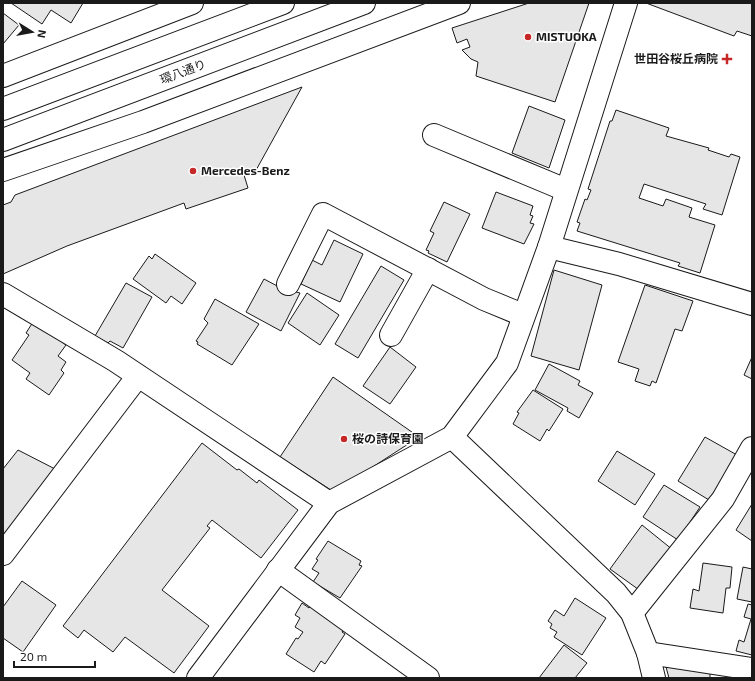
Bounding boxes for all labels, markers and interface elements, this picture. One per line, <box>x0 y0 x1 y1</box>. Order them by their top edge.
north arrow <box>12 12 52 52</box>
text: N <box>35 29 49 39</box>
place label: MISTUOKA <box>536 29 597 43</box>
marker: MISTUOKA <box>523 32 533 42</box>
place label: 世田谷桜丘病院 <box>634 51 718 65</box>
marker: 世田谷桜丘病院 <box>721 53 733 65</box>
street label: 環八通り <box>158 56 208 86</box>
place label: Mercedes-Benz <box>201 163 290 177</box>
marker: Mercedes-Benz <box>188 166 198 176</box>
place label: 桜の詩保育園 <box>352 431 424 445</box>
marker: 桜の詩保育園 <box>339 434 349 444</box>
scale bar <box>14 643 95 669</box>
text: 20 m <box>20 649 47 663</box>

